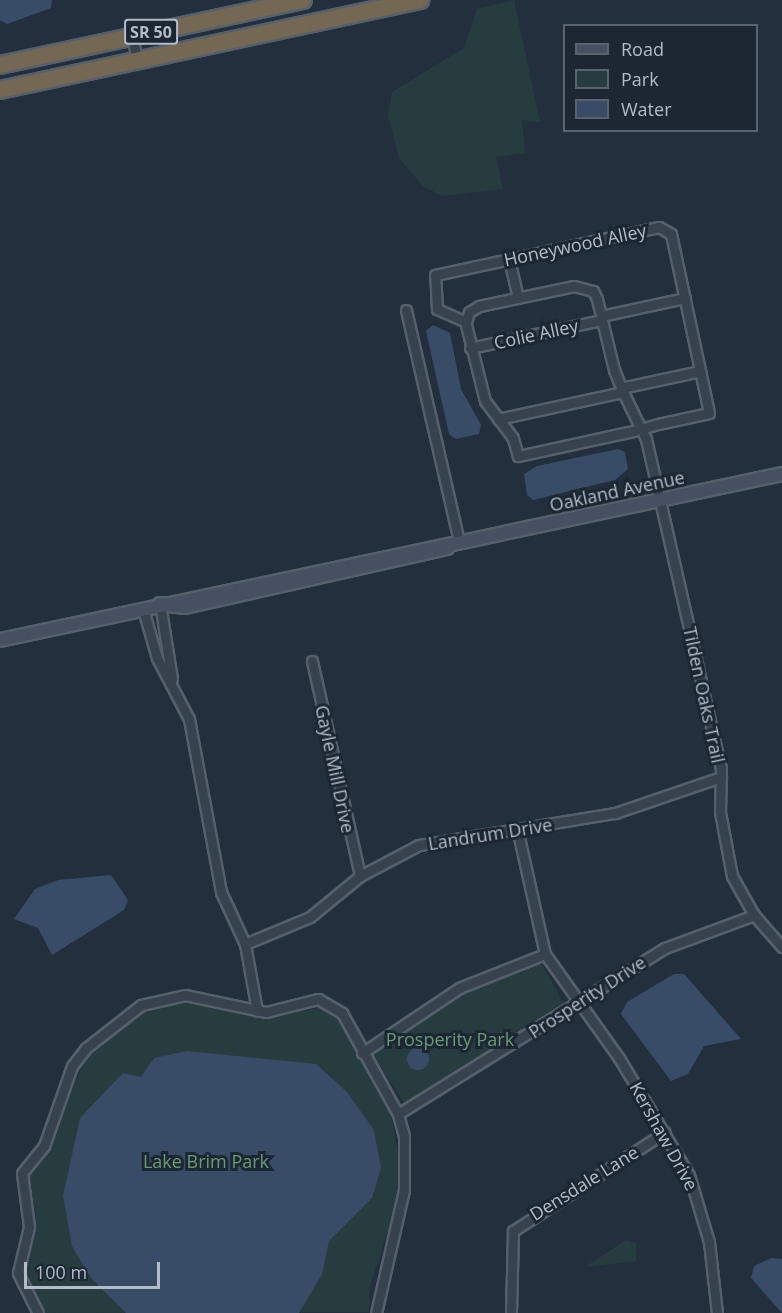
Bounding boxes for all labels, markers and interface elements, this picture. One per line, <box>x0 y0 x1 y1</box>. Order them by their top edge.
road number: SR 50 <box>124 19 178 45</box>
legend <box>563 24 758 132</box>
text: Road <box>621 37 664 61</box>
text: Park <box>621 67 659 91</box>
text: Water <box>621 97 672 121</box>
street label: Honeywood Alley <box>502 219 648 271</box>
street label: Colie Alley <box>492 315 580 353</box>
street label: Oakland Avenue <box>548 466 686 516</box>
street label: Tilden Oaks Trail <box>679 625 729 765</box>
street label: Gayle Mill Drive <box>311 703 359 835</box>
street label: Landrum Drive <box>426 814 554 854</box>
street label: Prosperity Drive <box>525 951 649 1043</box>
park label: Prosperity Park <box>386 1028 514 1050</box>
street label: Kershaw Drive <box>625 1078 703 1194</box>
street label: Densdale Lane <box>526 1141 642 1225</box>
park label: Lake Brim Park <box>143 1150 269 1172</box>
scale bar <box>27 1250 164 1288</box>
text: 100 m <box>35 1260 87 1284</box>

